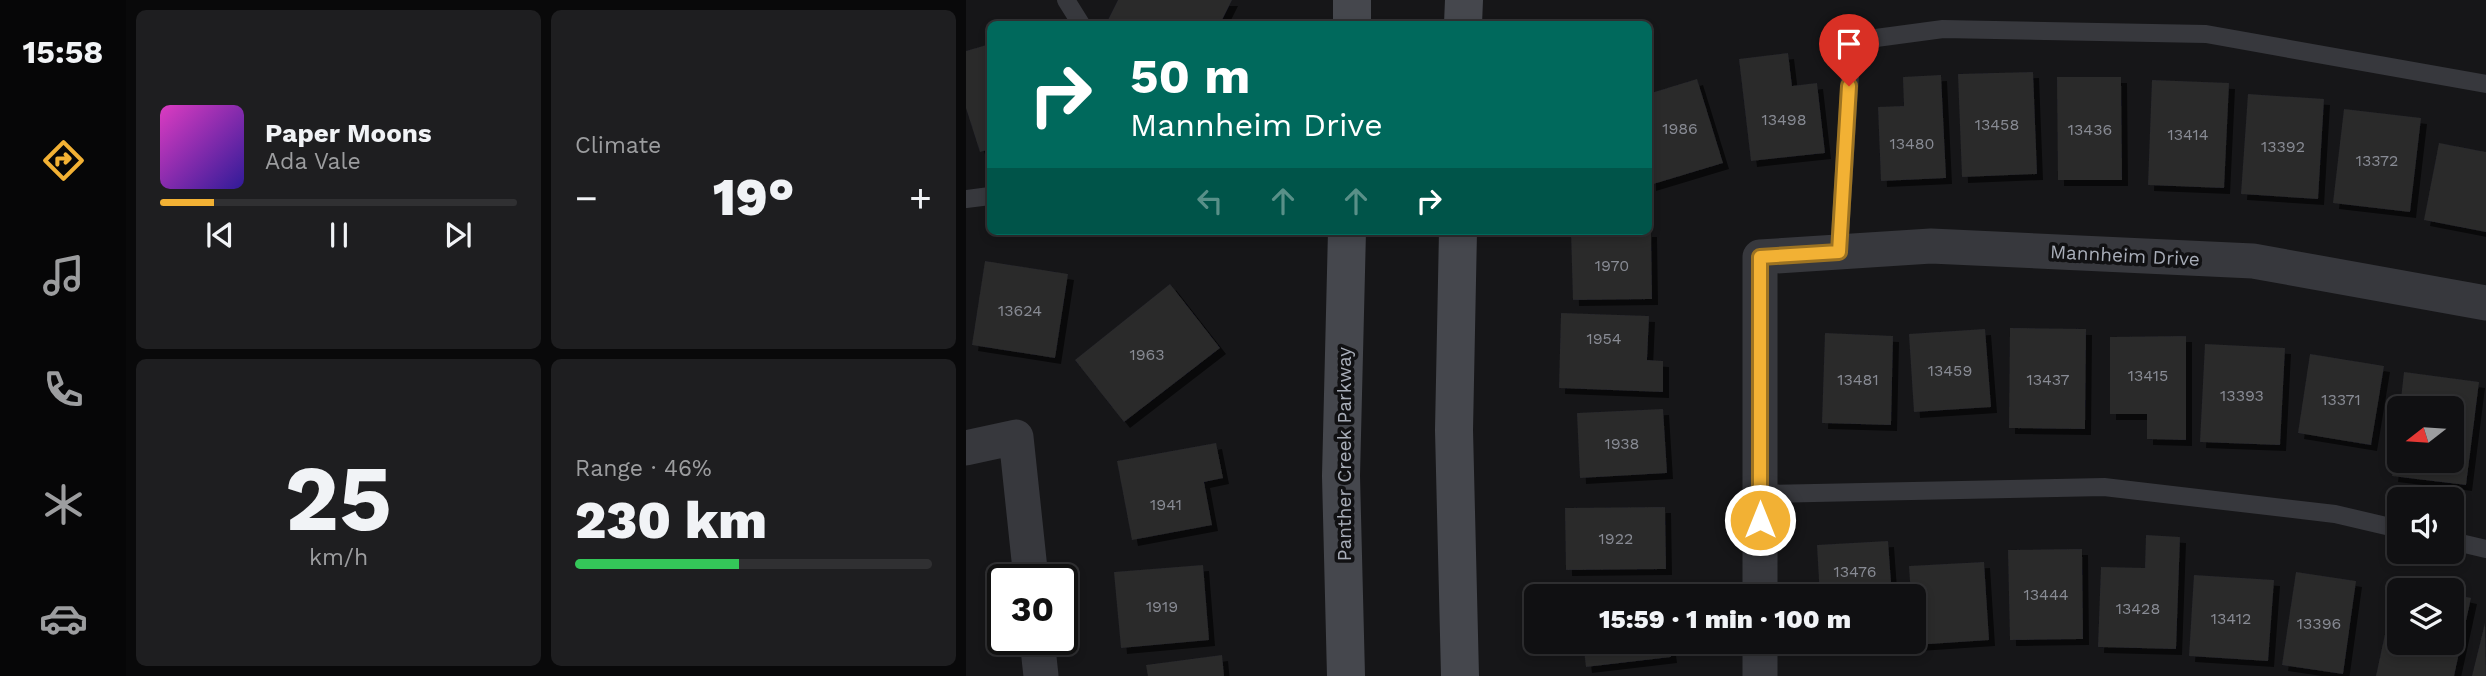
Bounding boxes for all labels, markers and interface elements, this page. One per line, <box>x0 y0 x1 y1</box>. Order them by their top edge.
pin <box>1819 14 1879 86</box>
icon: arrive <box>1830 25 1868 63</box>
text: 15:58 <box>23 33 103 71</box>
text: 50 m <box>1130 47 1250 105</box>
icon: right <box>1015 49 1106 140</box>
text: Mannheim Drive <box>1130 106 1383 144</box>
house number: 13498 <box>1761 110 1807 129</box>
house number: 13458 <box>1975 115 2019 134</box>
text: Paper Moons <box>265 118 432 148</box>
house number: 1986 <box>1662 119 1698 138</box>
house number: 13436 <box>2068 120 2112 139</box>
house number: 13414 <box>2167 125 2209 144</box>
text: Climate <box>575 132 661 159</box>
house number: 13480 <box>1889 134 1935 153</box>
icon: directions <box>39 136 88 185</box>
house number: 13392 <box>2261 137 2305 156</box>
text: Ada Vale <box>265 148 361 175</box>
house number: 13372 <box>2356 151 2398 170</box>
text: 19° <box>713 167 794 228</box>
text: − <box>575 176 598 220</box>
text: + <box>909 176 932 220</box>
icon: left <box>1191 182 1229 220</box>
icon: ahead <box>1264 182 1302 220</box>
icon: ahead <box>1337 182 1375 220</box>
icon: right <box>1410 182 1448 220</box>
icon: previous <box>201 216 239 254</box>
icon: pause <box>320 216 358 254</box>
icon: next <box>439 216 477 254</box>
street label: Mannheim Drive <box>2049 240 2200 271</box>
icon: music <box>39 251 88 300</box>
house number: 1970 <box>1595 256 1629 275</box>
house number: 13624 <box>998 301 1042 320</box>
house number: 1954 <box>1586 329 1622 348</box>
house number: 1963 <box>1129 345 1165 364</box>
street label: Panther Creek Parkway <box>1333 347 1356 561</box>
house number: 13459 <box>1928 361 1972 380</box>
icon: phone <box>39 365 88 414</box>
house number: 13415 <box>2128 366 2168 385</box>
house number: 13481 <box>1837 370 1879 389</box>
house number: 13437 <box>2026 370 2070 389</box>
house number: 13393 <box>2220 386 2264 405</box>
house number: 13371 <box>2321 390 2361 409</box>
north arrow <box>2387 396 2464 472</box>
map controls <box>2387 396 2464 655</box>
house number: 1938 <box>1605 434 1639 453</box>
text: 25 <box>285 445 392 552</box>
text: Range · 46% <box>575 455 712 482</box>
icon: climate <box>39 480 88 529</box>
position arrow <box>1723 483 1797 557</box>
button: sound <box>2387 487 2464 564</box>
text: 230 km <box>575 490 767 551</box>
house number: 1941 <box>1150 495 1182 514</box>
house number: 1922 <box>1599 529 1633 548</box>
text: km/h <box>309 544 368 571</box>
house number: 13476 <box>1834 562 1876 581</box>
speed limit sign: 30 <box>987 564 1078 655</box>
button: layers <box>2387 578 2464 655</box>
house number: 13444 <box>2024 585 2069 604</box>
icon: car <box>39 594 88 643</box>
house number: 1919 <box>1146 597 1178 616</box>
house number: 13428 <box>2116 599 2160 618</box>
text: 15:59 · 1 min · 100 m <box>1599 604 1851 634</box>
house number: 13412 <box>2211 609 2251 628</box>
house number: 13396 <box>2297 614 2341 633</box>

